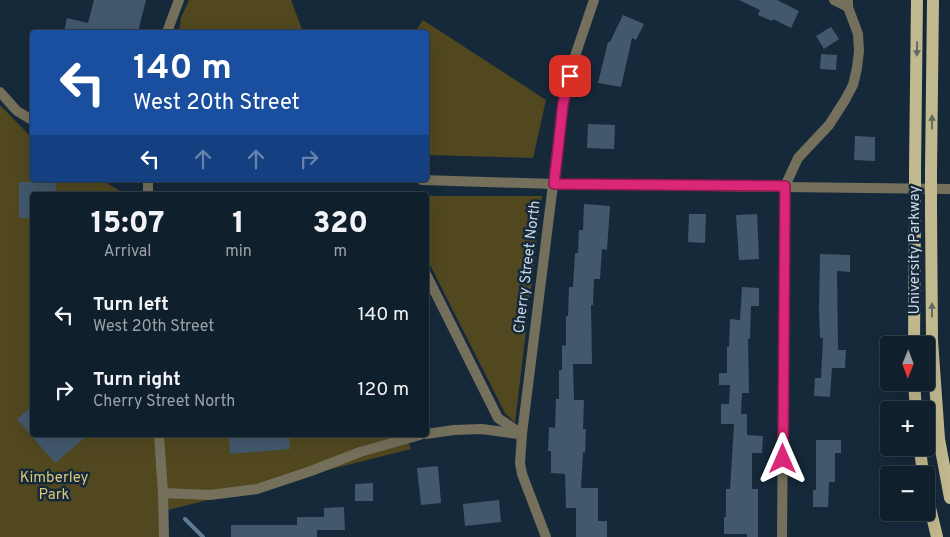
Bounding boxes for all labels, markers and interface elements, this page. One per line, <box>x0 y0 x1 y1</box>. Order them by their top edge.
one-way arrow <box>913 41 921 57</box>
text: 140 m <box>133 47 232 91</box>
icon: left <box>50 50 115 115</box>
pin <box>549 55 591 97</box>
icon: arrive <box>556 62 584 90</box>
text: West 20th Street <box>133 90 300 117</box>
one-way arrow <box>928 114 936 130</box>
icon: left <box>136 145 164 173</box>
icon: ahead <box>189 145 217 173</box>
icon: ahead <box>242 145 270 173</box>
icon: right <box>295 145 323 173</box>
street label: University Parkway <box>906 185 925 314</box>
street label: Cherry Street North <box>510 200 546 334</box>
text: 15:07 <box>91 206 164 243</box>
text: 1 <box>232 206 245 243</box>
text: 320 <box>313 206 368 243</box>
text: Arrival <box>104 242 151 262</box>
text: min <box>225 242 252 262</box>
text: m <box>334 242 347 262</box>
text: Turn left <box>93 293 169 317</box>
icon: left <box>50 301 78 329</box>
one-way arrow <box>928 302 936 318</box>
text: 140 m <box>358 303 409 327</box>
text: West 20th Street <box>93 317 214 337</box>
north arrow <box>880 336 935 391</box>
map controls <box>880 336 935 521</box>
text: Turn right <box>93 368 181 392</box>
icon: right <box>50 376 78 404</box>
text: 120 m <box>358 378 409 402</box>
text: Cherry Street North <box>93 392 235 412</box>
button: + <box>880 401 935 456</box>
position arrow <box>756 432 808 484</box>
button: − <box>880 466 935 521</box>
park label: Kimberley Park <box>20 469 88 505</box>

